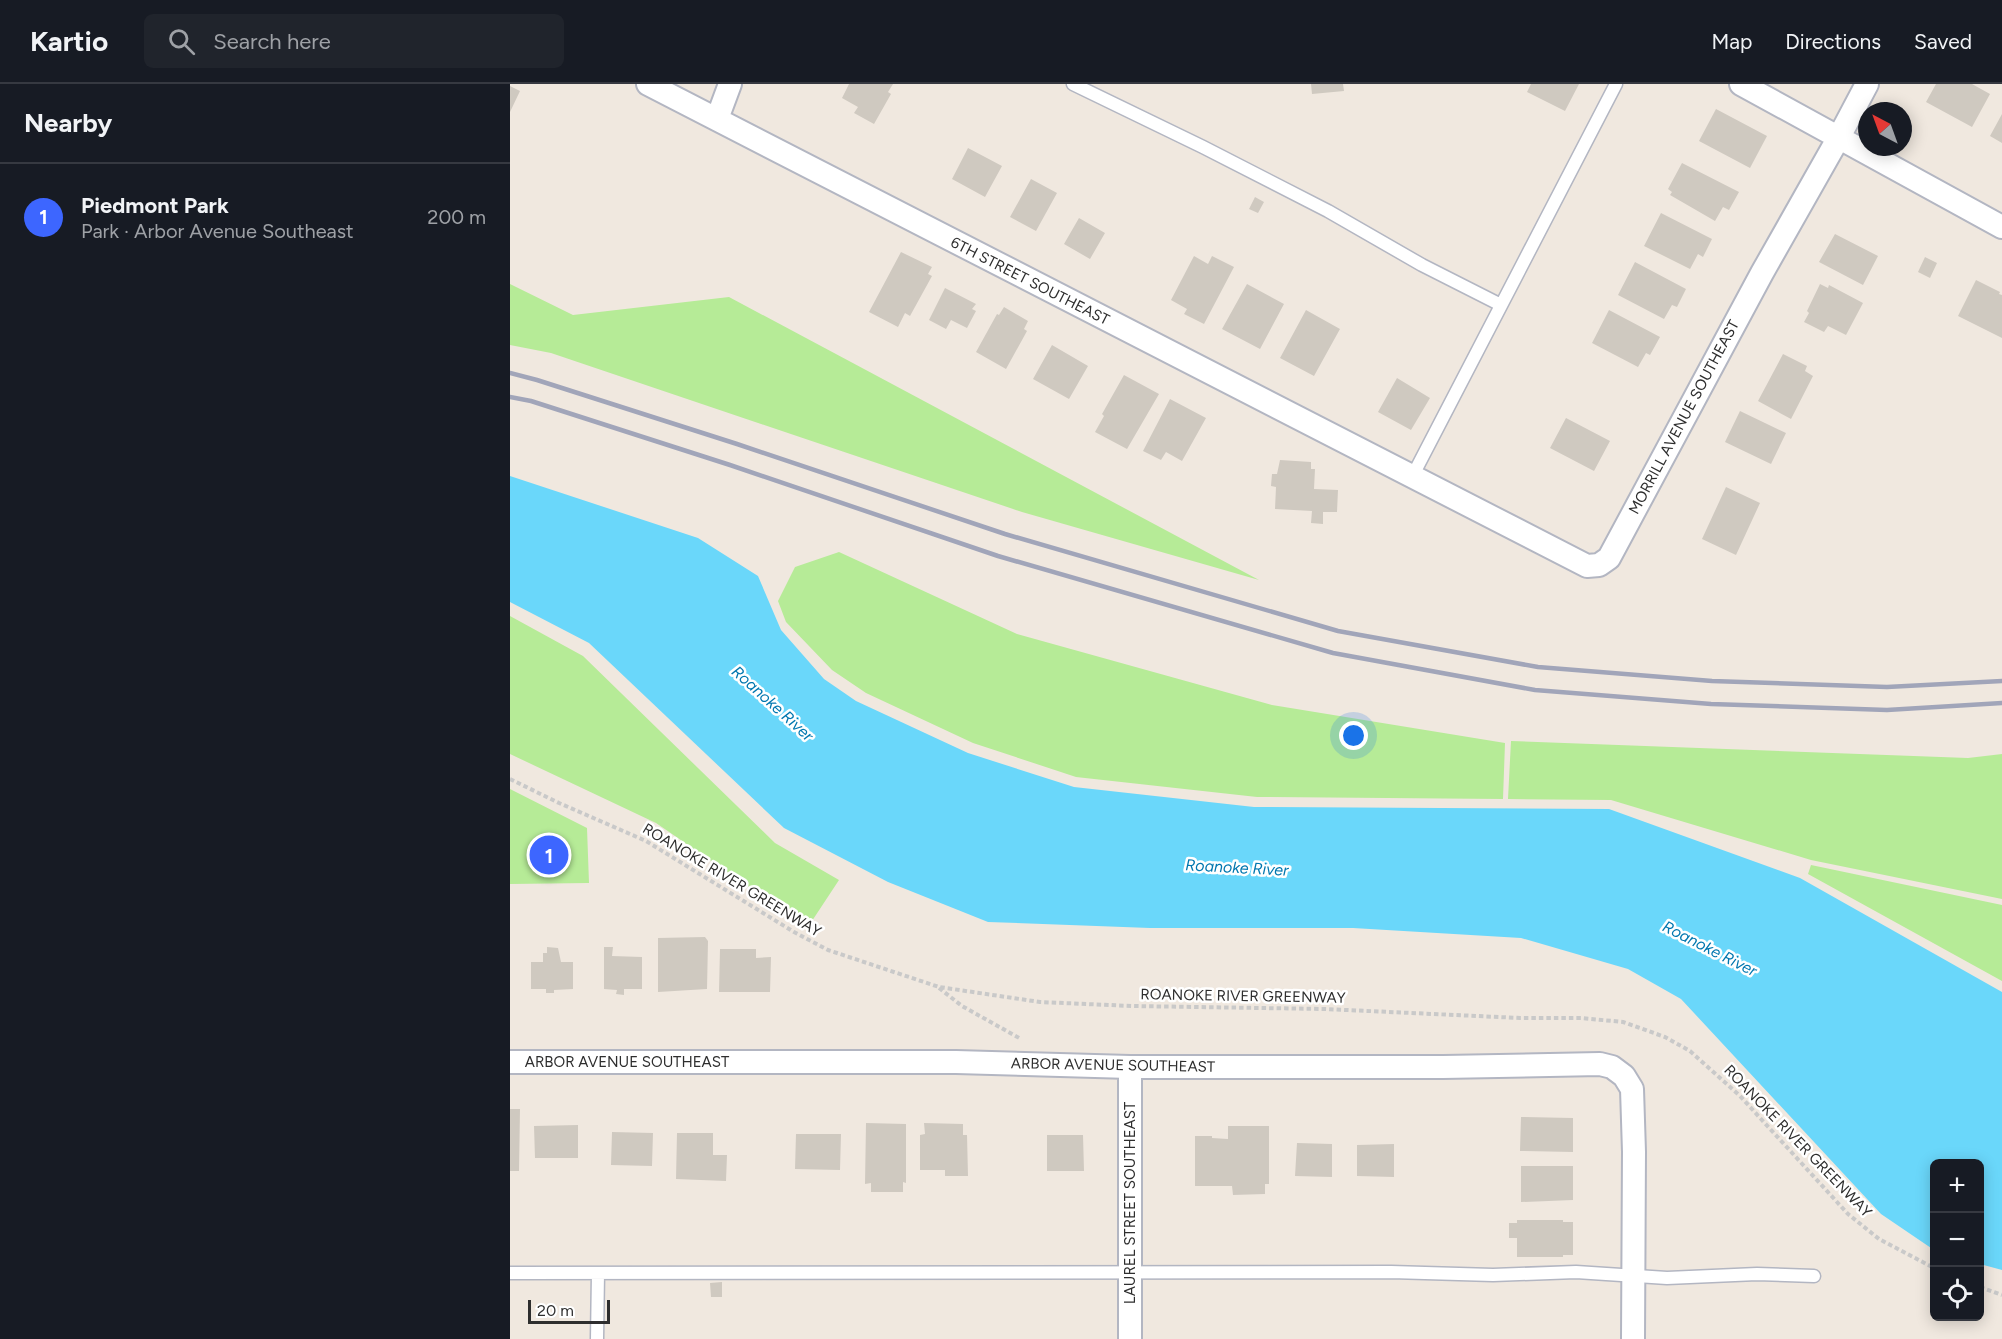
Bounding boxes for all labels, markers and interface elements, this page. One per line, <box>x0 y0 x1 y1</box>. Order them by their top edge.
search box <box>144 14 564 68</box>
text: Kartio <box>30 24 108 58</box>
icon: search <box>165 25 198 58</box>
text: Search here <box>213 28 331 55</box>
text: Map <box>1711 29 1752 54</box>
text: Directions <box>1785 29 1881 54</box>
text: Saved <box>1914 29 1972 54</box>
north arrow <box>1858 102 1912 156</box>
text: Nearby <box>24 107 112 139</box>
text: Piedmont Park <box>81 192 229 219</box>
text: 1 <box>39 205 48 229</box>
text: 200 m <box>427 205 486 229</box>
text: Park · Arbor Avenue Southeast <box>81 219 354 243</box>
street label: 6TH STREET SOUTHEAST <box>948 233 1113 329</box>
street label: MORRILL AVENUE SOUTHEAST <box>1625 316 1743 517</box>
water label: Roanoke River <box>728 662 818 745</box>
your location <box>1339 721 1368 750</box>
street label: ROANOKE RIVER GREENWAY <box>639 819 825 941</box>
pin: 1 <box>530 832 568 878</box>
water label: Roanoke River <box>1185 855 1290 880</box>
water label: Roanoke River <box>1659 917 1761 981</box>
street label: ROANOKE RIVER GREENWAY <box>1140 985 1346 1007</box>
street label: ARBOR AVENUE SOUTHEAST <box>525 1053 730 1071</box>
street label: ARBOR AVENUE SOUTHEAST <box>1011 1054 1216 1076</box>
street label: ROANOKE RIVER GREENWAY <box>1720 1061 1876 1221</box>
street label: LAUREL STREET SOUTHEAST <box>1121 1101 1139 1304</box>
map controls <box>1930 1159 1984 1321</box>
button: + <box>1930 1159 1984 1213</box>
button: − <box>1930 1213 1984 1267</box>
button: locate <box>1930 1267 1984 1321</box>
scale bar <box>528 1297 610 1324</box>
text: 20 m <box>537 1301 574 1320</box>

